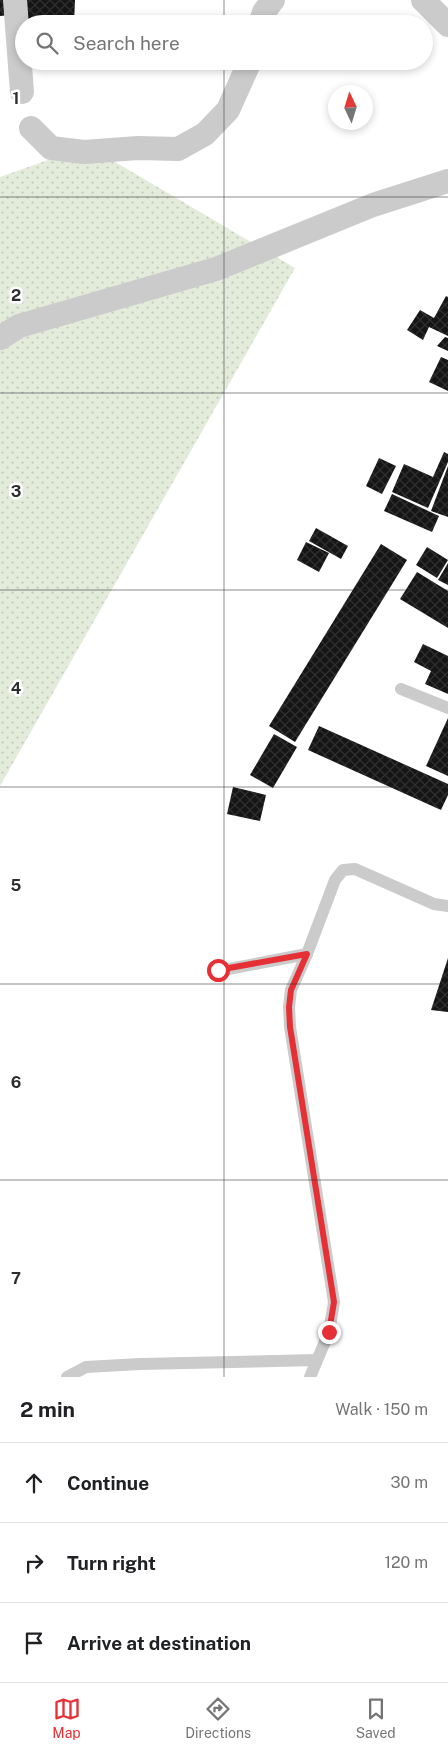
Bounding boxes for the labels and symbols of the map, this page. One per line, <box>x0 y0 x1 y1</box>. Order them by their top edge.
north arrow <box>328 85 373 130</box>
text: 1 <box>13 89 19 108</box>
text: 2 <box>11 286 21 305</box>
text: 3 <box>11 482 21 501</box>
text: 4 <box>11 679 22 698</box>
text: 5 <box>11 876 22 895</box>
route start <box>207 959 230 982</box>
text: 6 <box>11 1073 21 1092</box>
text: 7 <box>11 1269 21 1288</box>
route end <box>318 1321 341 1344</box>

